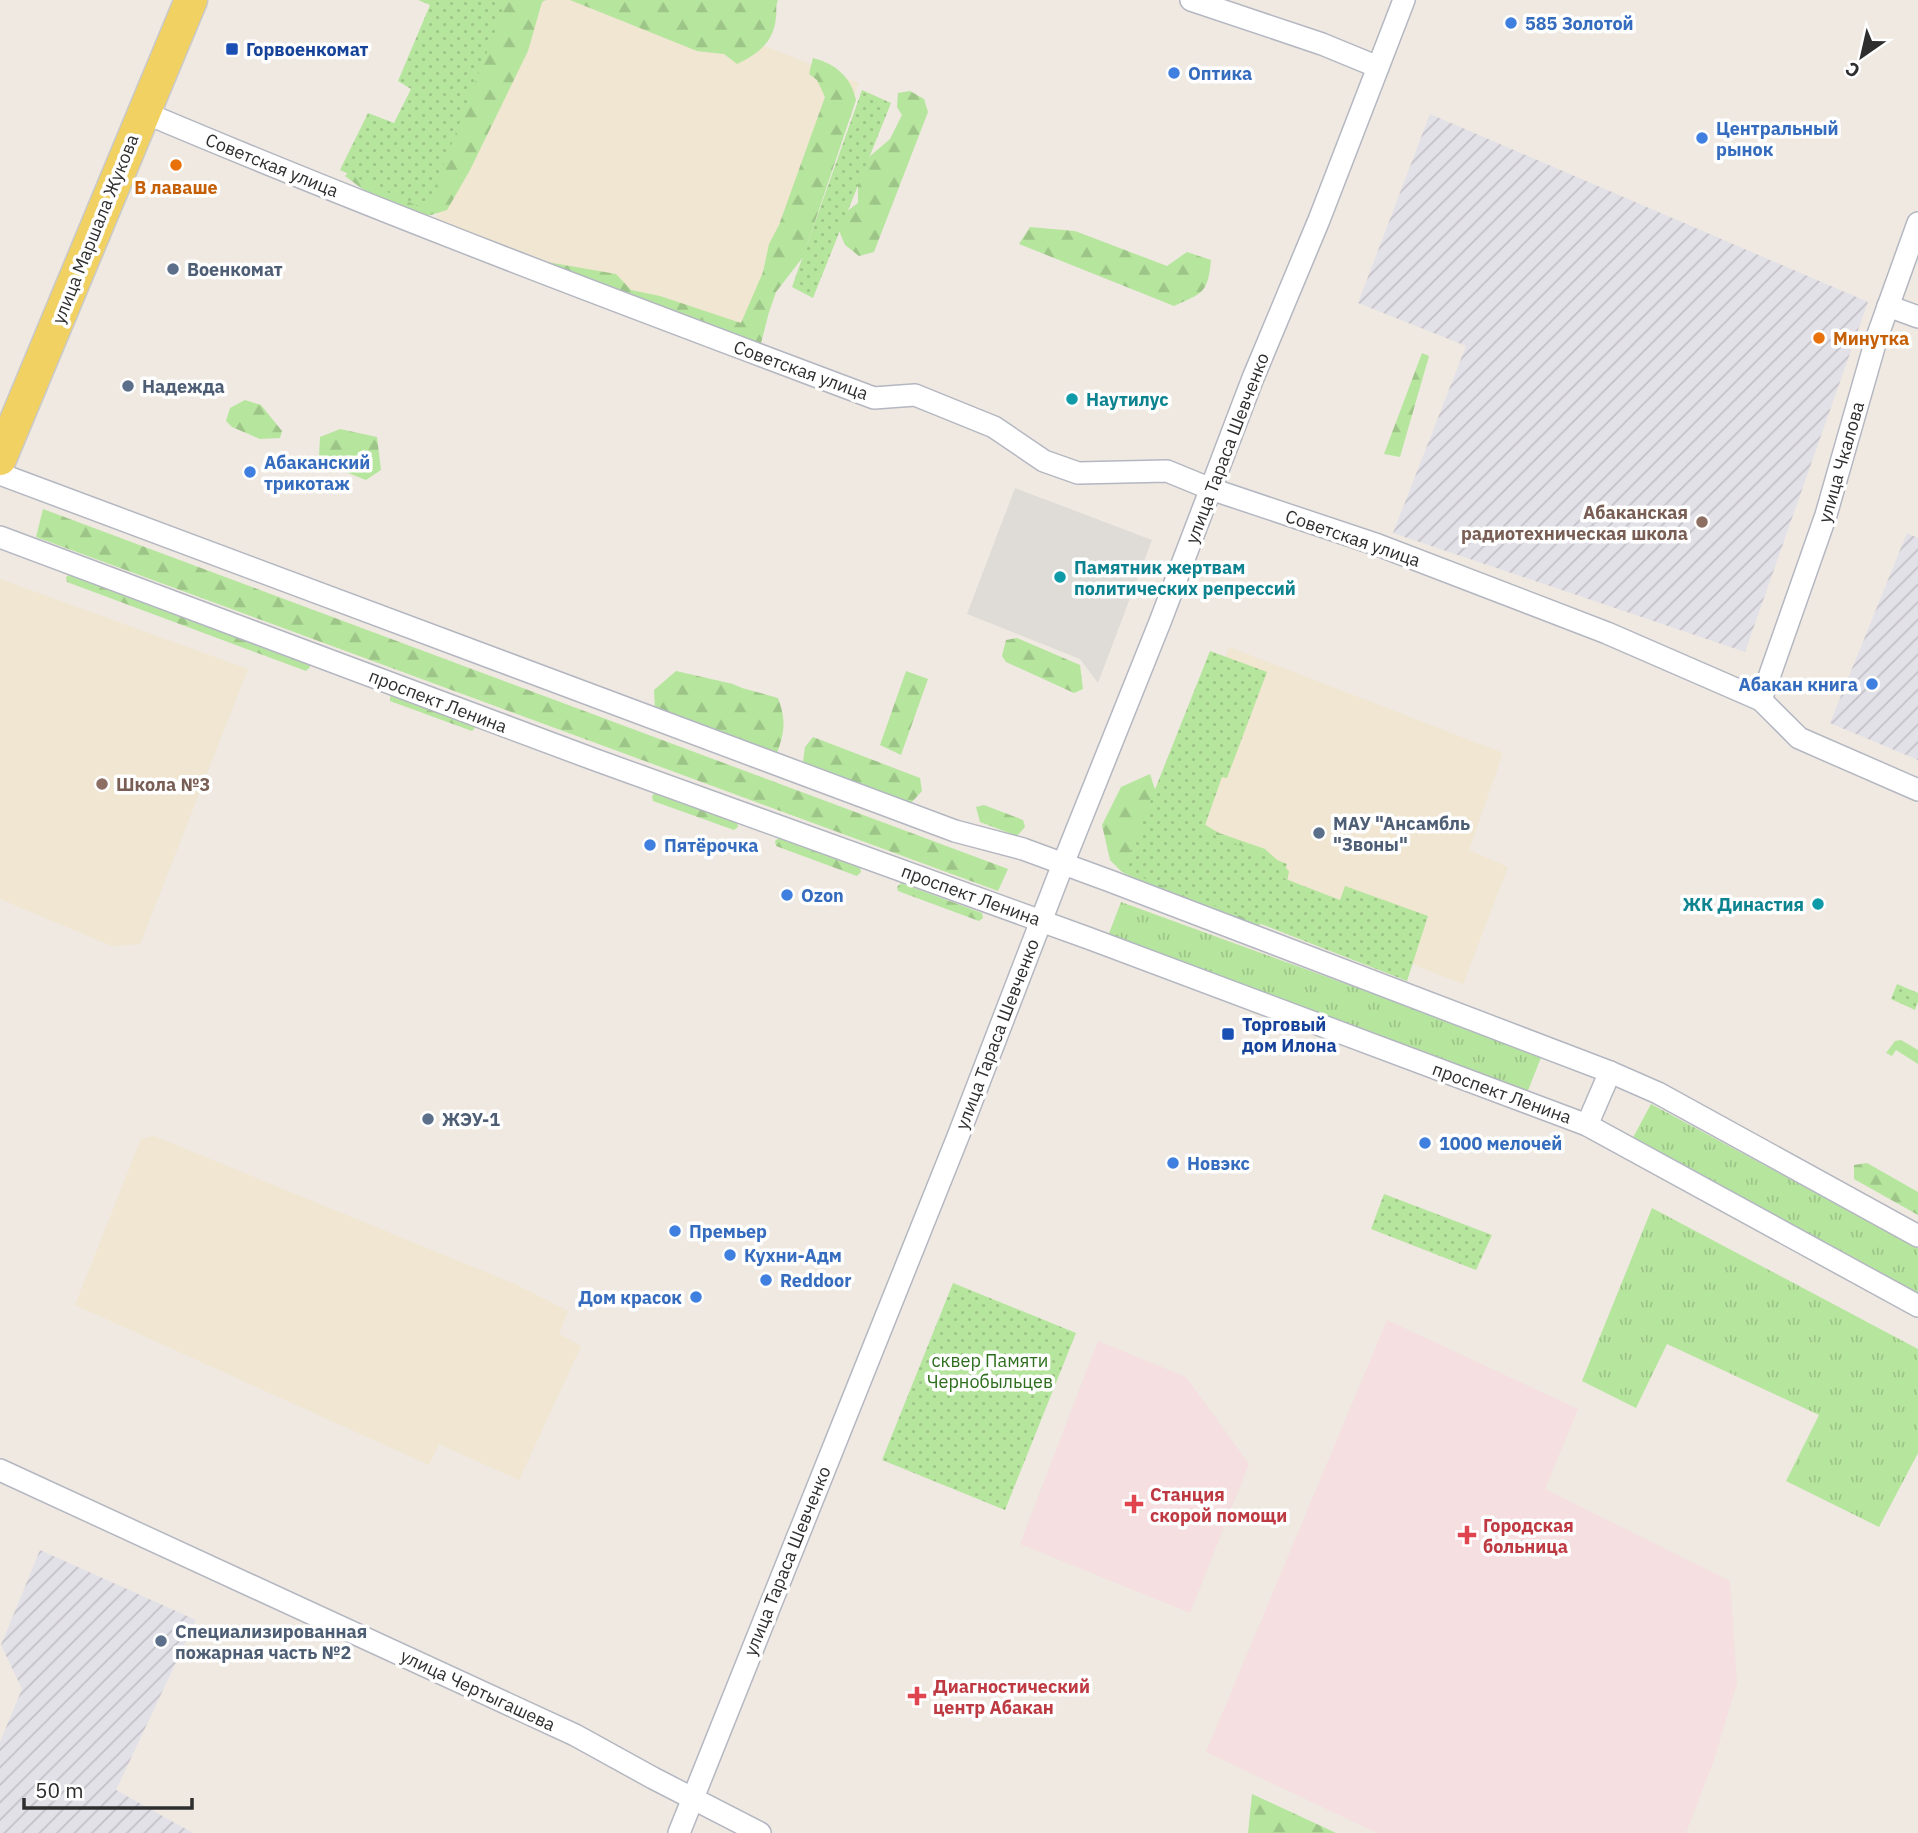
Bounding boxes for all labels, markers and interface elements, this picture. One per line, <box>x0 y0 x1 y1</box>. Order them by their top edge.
place label: 585 Золотой <box>1525 12 1634 35</box>
marker: 585 Золотой <box>1503 15 1519 31</box>
north arrow <box>1827 21 1897 91</box>
place label: Горвоенкомат <box>246 38 369 61</box>
marker: Горвоенкомат <box>224 41 240 57</box>
text: С <box>1841 57 1864 84</box>
place label: Оптика <box>1188 62 1252 85</box>
marker: Оптика <box>1166 65 1182 81</box>
place label: Центральный рынок <box>1716 117 1839 161</box>
street label: Советская улица <box>202 128 342 202</box>
marker: Центральный рынок <box>1694 130 1710 146</box>
street label: улица Маршала Жукова <box>46 131 144 327</box>
marker: В лаваше <box>168 157 184 173</box>
place label: В лаваше <box>134 176 218 199</box>
place label: Военкомат <box>187 258 283 281</box>
marker: Военкомат <box>165 261 181 277</box>
place label: Минутка <box>1833 327 1909 350</box>
marker: Минутка <box>1811 330 1827 346</box>
street label: Советская улица <box>731 335 872 405</box>
street label: улица Тараса Шевченко <box>1180 349 1274 547</box>
place label: Надежда <box>142 375 225 398</box>
marker: Надежда <box>120 378 136 394</box>
place label: Наутилус <box>1086 388 1169 411</box>
marker: Наутилус <box>1064 391 1080 407</box>
street label: улица Чкалова <box>1813 398 1869 525</box>
place label: Абаканский трикотаж <box>264 451 370 495</box>
marker: Абаканский трикотаж <box>242 464 258 480</box>
place label: Абаканская радиотехническая школа <box>1461 501 1688 545</box>
street label: Советская улица <box>1282 504 1424 572</box>
marker: Абаканская радиотехническая школа <box>1694 514 1710 530</box>
place label: Памятник жертвам политических репрессий <box>1074 556 1296 600</box>
marker: Памятник жертвам политических репрессий <box>1052 569 1068 585</box>
street label: проспект Ленина <box>366 664 511 738</box>
place label: Абакан книга <box>1739 673 1858 696</box>
marker: Абакан книга <box>1864 676 1880 692</box>
place label: Школа №3 <box>116 773 210 796</box>
marker: Школа №3 <box>94 776 110 792</box>
place label: МАУ "Ансамбль "Звоны" <box>1333 812 1470 856</box>
marker: МАУ "Ансамбль "Звоны" <box>1311 825 1327 841</box>
place label: Пятёрочка <box>664 834 758 857</box>
marker: Пятёрочка <box>642 837 658 853</box>
street label: проспект Ленина <box>898 859 1044 931</box>
place label: Ozon <box>801 884 844 907</box>
marker: Ozon <box>779 887 795 903</box>
place label: ЖК Династия <box>1683 893 1804 916</box>
marker: ЖК Династия <box>1810 896 1826 912</box>
street label: улица Тараса Шевченко <box>950 935 1044 1133</box>
place label: Торговый дом Илона <box>1242 1013 1337 1057</box>
marker: Торговый дом Илона <box>1220 1026 1236 1042</box>
street label: проспект Ленина <box>1429 1057 1575 1129</box>
place label: ЖЭУ-1 <box>442 1108 500 1131</box>
marker: ЖЭУ-1 <box>420 1111 436 1127</box>
place label: 1000 мелочей <box>1439 1132 1562 1155</box>
marker: 1000 мелочей <box>1417 1135 1433 1151</box>
place label: Новэкс <box>1187 1152 1250 1175</box>
marker: Новэкс <box>1165 1155 1181 1171</box>
place label: Премьер <box>689 1220 767 1243</box>
marker: Премьер <box>667 1223 683 1239</box>
place label: Кухни-Адм <box>744 1244 842 1267</box>
marker: Кухни-Адм <box>722 1247 738 1263</box>
place label: Reddoor <box>780 1269 851 1292</box>
marker: Reddoor <box>758 1272 774 1288</box>
place label: Дом красок <box>578 1286 682 1309</box>
marker: Дом красок <box>688 1289 704 1305</box>
park label: сквер Памяти Чернобыльцев <box>927 1349 1053 1393</box>
street label: улица Тараса Шевченко <box>738 1463 836 1659</box>
place label: Станция скорой помощи <box>1150 1483 1287 1527</box>
marker: Станция скорой помощи <box>1124 1494 1144 1514</box>
place label: Городская больница <box>1483 1514 1574 1558</box>
marker: Городская больница <box>1457 1525 1477 1545</box>
place label: Специализированная пожарная часть №2 <box>175 1620 367 1664</box>
marker: Специализированная пожарная часть №2 <box>153 1633 169 1649</box>
street label: улица Чертыгашева <box>397 1644 559 1736</box>
place label: Диагностический центр Абакан <box>933 1675 1090 1719</box>
marker: Диагностический центр Абакан <box>907 1686 927 1706</box>
scale bar <box>24 1766 192 1810</box>
text: 50 m <box>35 1776 84 1804</box>

